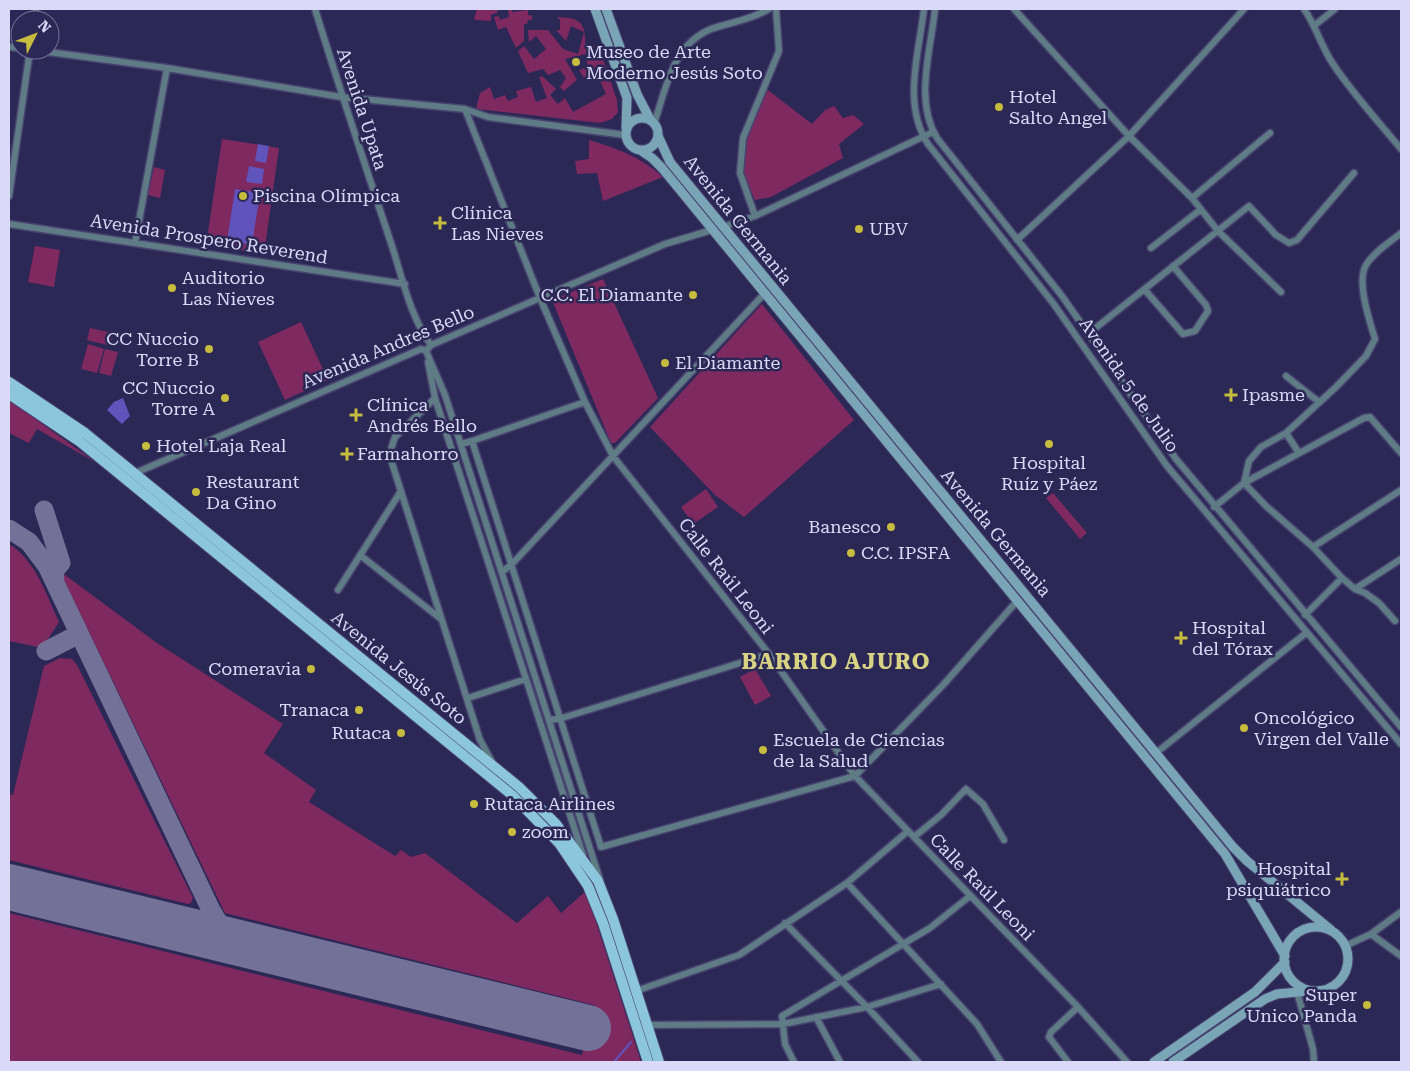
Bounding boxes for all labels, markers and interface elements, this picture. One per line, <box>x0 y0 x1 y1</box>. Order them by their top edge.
north arrow <box>10 10 60 60</box>
text: N <box>35 17 54 36</box>
place label: Museo de Arte Moderno Jesús Soto <box>586 41 763 83</box>
street label: Avenida Upata <box>333 45 392 173</box>
marker: Museo de Arte Moderno Jesús Soto <box>570 56 582 68</box>
place label: Hotel Salto Angel <box>1009 86 1107 128</box>
marker: Hotel Salto Angel <box>993 101 1005 113</box>
street label: Avenida Germania <box>680 151 797 289</box>
place label: Piscina Olímpica <box>253 185 400 206</box>
marker: Piscina Olímpica <box>237 190 249 202</box>
place label: Clínica Las Nieves <box>451 202 544 244</box>
street label: Avenida Prospero Reverend <box>89 209 330 268</box>
marker: Clínica Las Nieves <box>433 216 447 230</box>
place label: UBV <box>869 218 908 239</box>
marker: UBV <box>853 223 865 235</box>
place label: Auditorio Las Nieves <box>182 267 275 309</box>
marker: Auditorio Las Nieves <box>166 282 178 294</box>
place label: C.C. El Diamante <box>541 284 683 305</box>
marker: C.C. El Diamante <box>687 289 699 301</box>
street label: Avenida Andres Bello <box>298 301 477 392</box>
street label: Avenida 5 de Julio <box>1075 313 1184 456</box>
place label: CC Nuccio Torre B <box>106 328 199 370</box>
marker: CC Nuccio Torre B <box>203 343 215 355</box>
place label: El Diamante <box>675 352 780 373</box>
marker: El Diamante <box>659 357 671 369</box>
place label: CC Nuccio Torre A <box>122 377 215 419</box>
place label: Ipasme <box>1242 384 1305 405</box>
marker: Ipasme <box>1224 388 1238 402</box>
marker: CC Nuccio Torre A <box>219 392 231 404</box>
place label: Clínica Andrés Bello <box>367 394 477 436</box>
marker: Clínica Andrés Bello <box>349 408 363 422</box>
place label: Hotel Laja Real <box>156 435 287 456</box>
marker: Hospital Ruíz y Páez <box>1043 438 1055 450</box>
marker: Hotel Laja Real <box>140 440 152 452</box>
place label: Farmahorro <box>357 443 459 464</box>
marker: Farmahorro <box>341 448 353 460</box>
place label: Hospital Ruíz y Páez <box>1001 452 1098 494</box>
street label: Avenida Germania <box>937 465 1056 601</box>
place label: Restaurant Da Gino <box>206 471 300 513</box>
marker: Restaurant Da Gino <box>190 486 202 498</box>
street label: Calle Raúl Leoni <box>675 514 778 638</box>
place label: Banesco <box>808 516 881 537</box>
marker: Banesco <box>885 521 897 533</box>
place label: C.C. IPSFA <box>861 542 951 563</box>
marker: C.C. IPSFA <box>845 547 857 559</box>
street label: Avenida Jesús Soto <box>327 607 471 729</box>
place label: Hospital del Tórax <box>1192 617 1274 659</box>
marker: Hospital del Tórax <box>1174 631 1188 645</box>
district label: BARRIO AJURO <box>742 649 930 674</box>
place label: Comeravia <box>208 658 301 679</box>
marker: Comeravia <box>305 663 317 675</box>
place label: Tranaca <box>279 699 349 720</box>
marker: Tranaca <box>353 704 365 716</box>
place label: Oncológico Virgen del Valle <box>1254 707 1389 749</box>
place label: Rutaca <box>332 722 391 743</box>
marker: Oncológico Virgen del Valle <box>1238 722 1250 734</box>
marker: Rutaca <box>395 727 407 739</box>
place label: Escuela de Ciencias de la Salud <box>773 729 944 771</box>
marker: Escuela de Ciencias de la Salud <box>757 744 769 756</box>
place label: Rutaca Airlines <box>484 793 615 814</box>
marker: Rutaca Airlines <box>468 798 480 810</box>
place label: zoom <box>522 821 569 842</box>
marker: zoom <box>506 826 518 838</box>
street label: Calle Raúl Leoni <box>926 829 1039 945</box>
place label: Hospital psiquiátrico <box>1226 858 1331 900</box>
marker: Hospital psiquiátrico <box>1335 872 1349 886</box>
place label: Super Unico Panda <box>1246 984 1357 1026</box>
marker: Super Unico Panda <box>1361 999 1373 1011</box>

